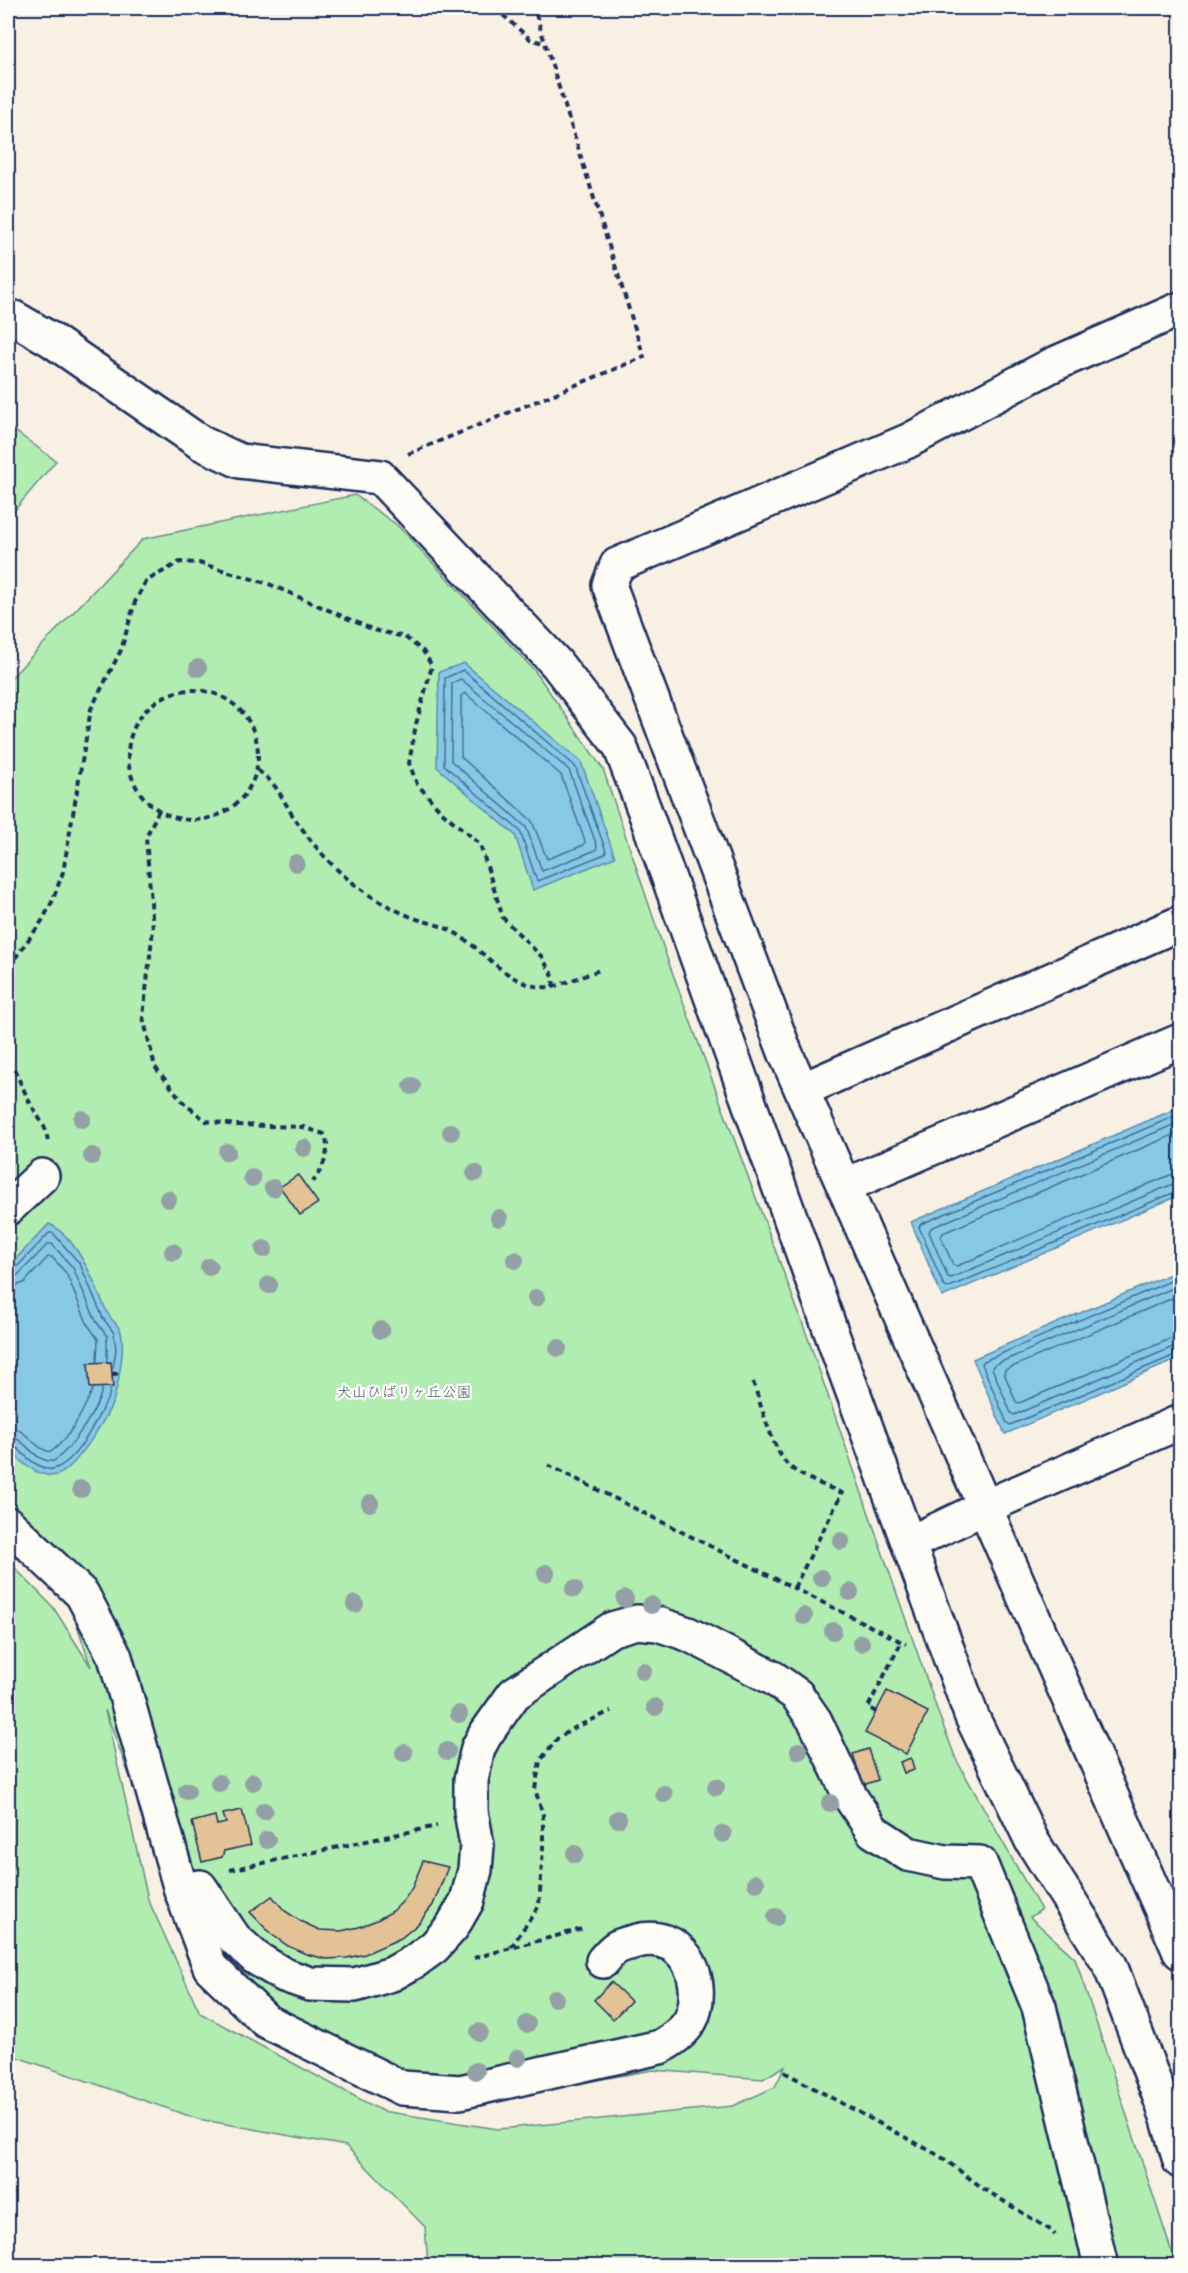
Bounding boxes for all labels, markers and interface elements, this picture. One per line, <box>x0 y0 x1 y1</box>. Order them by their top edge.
park label: 犬山ひばりヶ丘公園 <box>336 1382 472 1401</box>

